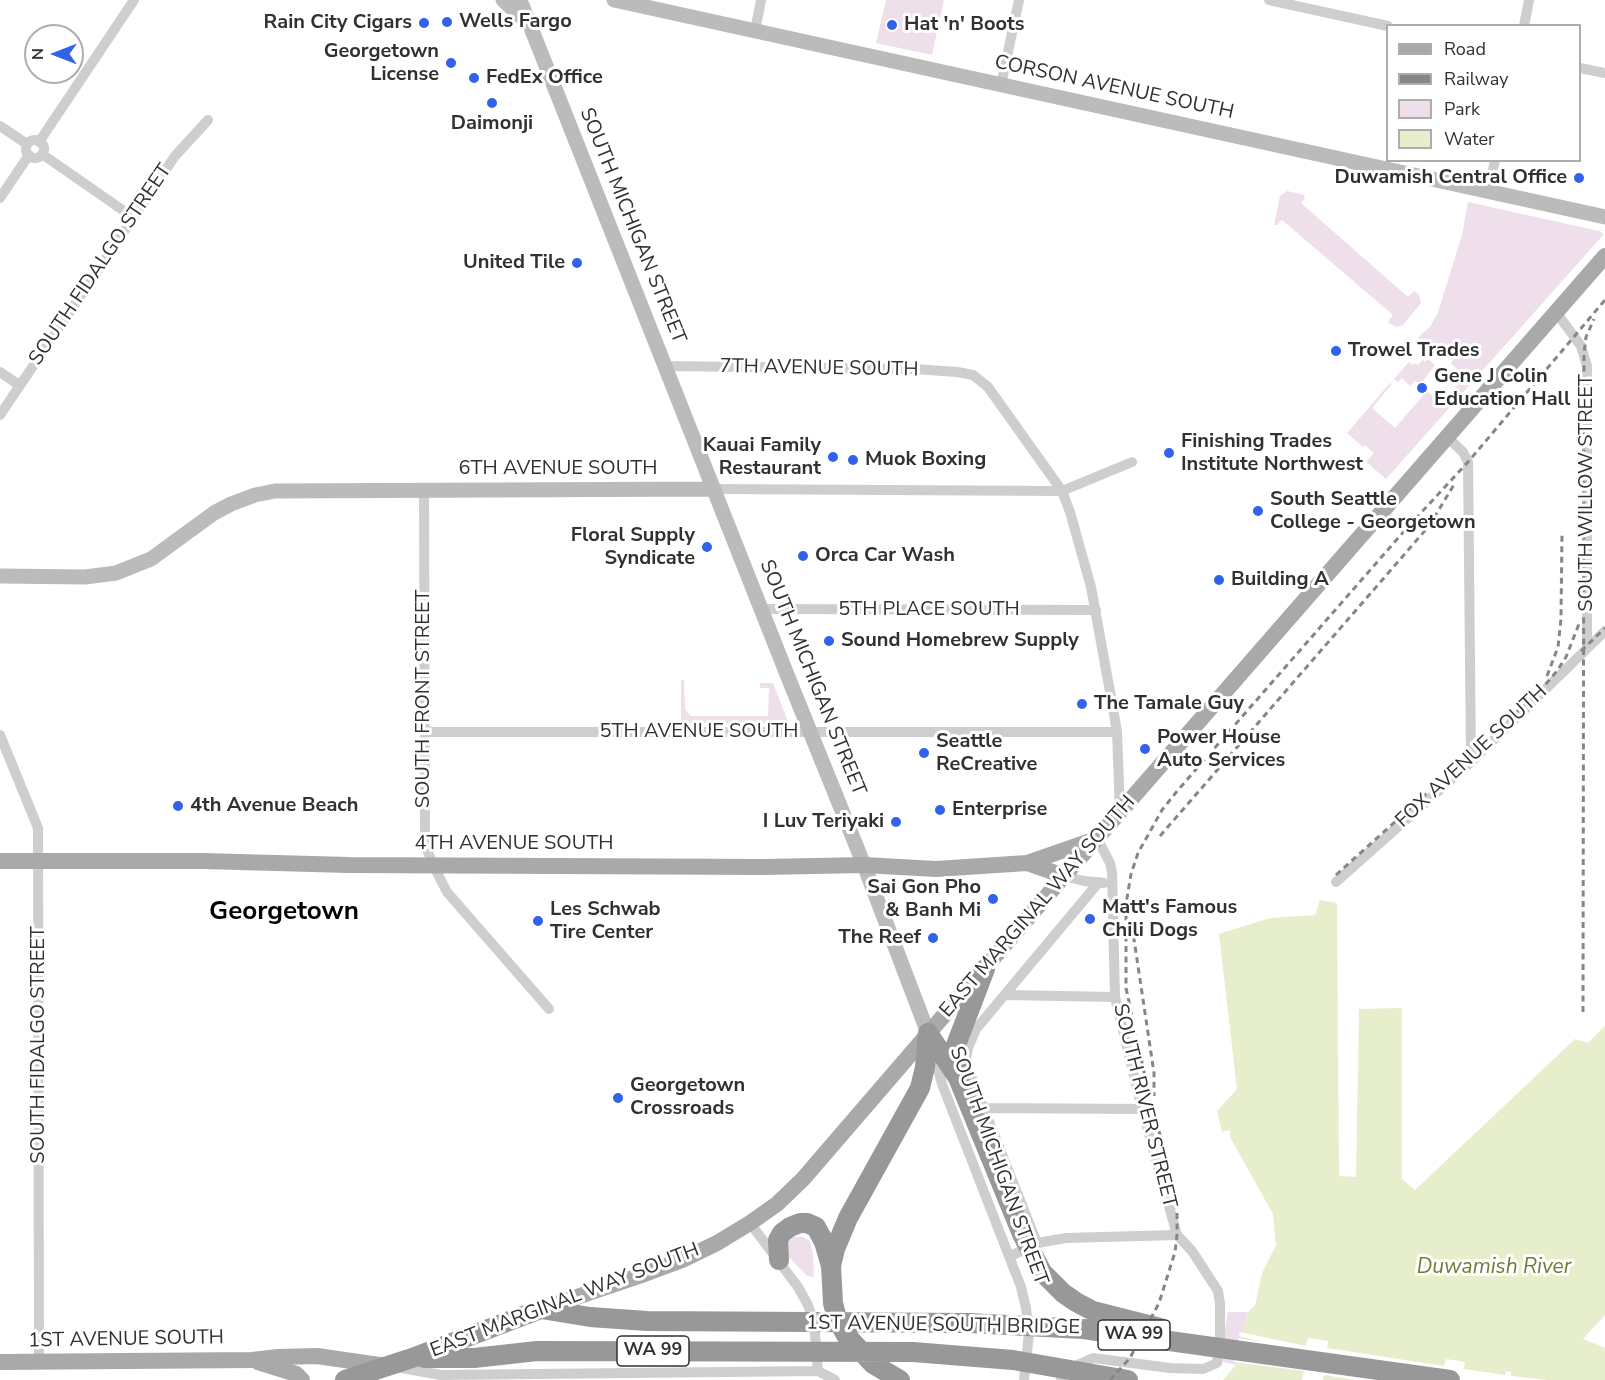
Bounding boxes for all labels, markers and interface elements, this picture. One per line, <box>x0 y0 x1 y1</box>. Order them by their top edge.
place label: Wells Fargo <box>459 10 572 34</box>
place label: Rain City Cigars <box>264 11 412 35</box>
place label: Hat 'n' Boots <box>904 13 1024 37</box>
marker: Wells Fargo <box>440 15 454 29</box>
marker: Rain City Cigars <box>417 16 431 30</box>
marker: Hat 'n' Boots <box>885 18 899 32</box>
north arrow <box>24 24 84 84</box>
legend <box>1386 24 1581 162</box>
text: Road <box>1444 37 1486 61</box>
place label: Georgetown License <box>324 40 439 87</box>
text: N <box>27 48 49 60</box>
street label: CORSON AVENUE SOUTH <box>992 51 1236 125</box>
marker: Georgetown License <box>444 56 458 70</box>
place label: FedEx Office <box>486 66 603 90</box>
text: Railway <box>1444 67 1509 91</box>
marker: FedEx Office <box>467 71 481 85</box>
marker: Daimonji <box>485 96 499 110</box>
text: Park <box>1444 97 1480 121</box>
street label: SOUTH MICHIGAN STREET <box>574 105 690 347</box>
place label: Daimonji <box>451 112 533 136</box>
text: Water <box>1444 127 1495 151</box>
street label: SOUTH FIDALGO STREET <box>25 160 177 370</box>
place label: Duwamish Central Office <box>1335 166 1567 190</box>
marker: Duwamish Central Office <box>1572 171 1586 185</box>
place label: United Tile <box>463 251 565 275</box>
marker: United Tile <box>570 256 584 270</box>
place label: Trowel Trades <box>1348 339 1479 363</box>
marker: Trowel Trades <box>1329 344 1343 358</box>
street label: 7TH AVENUE SOUTH <box>719 355 919 383</box>
place label: Gene J Colin Education Hall <box>1434 365 1570 412</box>
street label: SOUTH WILLOW STREET <box>1575 374 1599 612</box>
marker: Gene J Colin Education Hall <box>1415 381 1429 395</box>
place label: Finishing Trades Institute Northwest <box>1181 430 1363 477</box>
place label: Kauai Family Restaurant <box>703 434 821 481</box>
marker: Finishing Trades Institute Northwest <box>1162 446 1176 460</box>
place label: Muok Boxing <box>865 448 986 472</box>
marker: Kauai Family Restaurant <box>826 450 840 464</box>
marker: Muok Boxing <box>846 453 860 467</box>
street label: 6TH AVENUE SOUTH <box>459 457 657 481</box>
place label: South Seattle College - Georgetown <box>1270 488 1476 535</box>
marker: South Seattle College - Georgetown <box>1251 504 1265 518</box>
place label: Floral Supply Syndicate <box>571 524 695 571</box>
marker: Floral Supply Syndicate <box>700 540 714 554</box>
place label: Orca Car Wash <box>815 544 955 568</box>
marker: Orca Car Wash <box>796 549 810 563</box>
street label: SOUTH MICHIGAN STREET <box>754 557 870 799</box>
place label: Building A <box>1231 568 1329 592</box>
marker: Building A <box>1212 573 1226 587</box>
street label: SOUTH FRONT STREET <box>412 590 436 808</box>
street label: 5TH PLACE SOUTH <box>838 598 1020 622</box>
place label: Sound Homebrew Supply <box>841 629 1079 653</box>
marker: Sound Homebrew Supply <box>822 634 836 648</box>
street label: FOX AVENUE SOUTH <box>1391 681 1553 833</box>
place label: The Tamale Guy <box>1094 692 1244 716</box>
marker: The Tamale Guy <box>1075 697 1089 711</box>
street label: 5TH AVENUE SOUTH <box>600 720 798 744</box>
place label: Power House Auto Services <box>1157 726 1285 773</box>
place label: Seattle ReCreative <box>936 730 1037 777</box>
marker: Power House Auto Services <box>1138 742 1152 756</box>
marker: Seattle ReCreative <box>917 746 931 760</box>
street label: EAST MARGINAL WAY SOUTH <box>935 791 1141 1023</box>
place label: 4th Avenue Beach <box>190 794 358 818</box>
place label: Enterprise <box>952 798 1047 822</box>
marker: 4th Avenue Beach <box>171 799 185 813</box>
marker: Enterprise <box>933 803 947 817</box>
place label: I Luv Teriyaki <box>763 810 884 834</box>
marker: I Luv Teriyaki <box>889 815 903 829</box>
street label: 4TH AVENUE SOUTH <box>415 832 613 856</box>
place label: Sai Gon Pho & Banh Mi <box>867 876 981 923</box>
marker: Sai Gon Pho & Banh Mi <box>986 892 1000 906</box>
place label: Matt's Famous Chili Dogs <box>1102 896 1237 943</box>
district label: Georgetown <box>209 897 359 929</box>
place label: Les Schwab Tire Center <box>550 898 661 945</box>
marker: Matt's Famous Chili Dogs <box>1083 912 1097 926</box>
marker: Les Schwab Tire Center <box>531 914 545 928</box>
street label: SOUTH FIDALGO STREET <box>27 926 51 1164</box>
place label: The Reef <box>838 926 921 950</box>
marker: The Reef <box>926 931 940 945</box>
street label: SOUTH RIVER STREET <box>1107 1001 1181 1211</box>
street label: SOUTH MICHIGAN STREET <box>944 1043 1052 1289</box>
place label: Georgetown Crossroads <box>630 1074 745 1121</box>
marker: Georgetown Crossroads <box>611 1091 625 1105</box>
street label: EAST MARGINAL WAY SOUTH <box>427 1239 703 1363</box>
water label: Duwamish River <box>1417 1255 1571 1281</box>
street label: 1ST AVENUE SOUTH BRIDGE <box>806 1312 1080 1340</box>
road number: WA 99 <box>1098 1320 1170 1350</box>
street label: 1ST AVENUE SOUTH <box>28 1326 224 1354</box>
road number: WA 99 <box>617 1336 689 1366</box>

